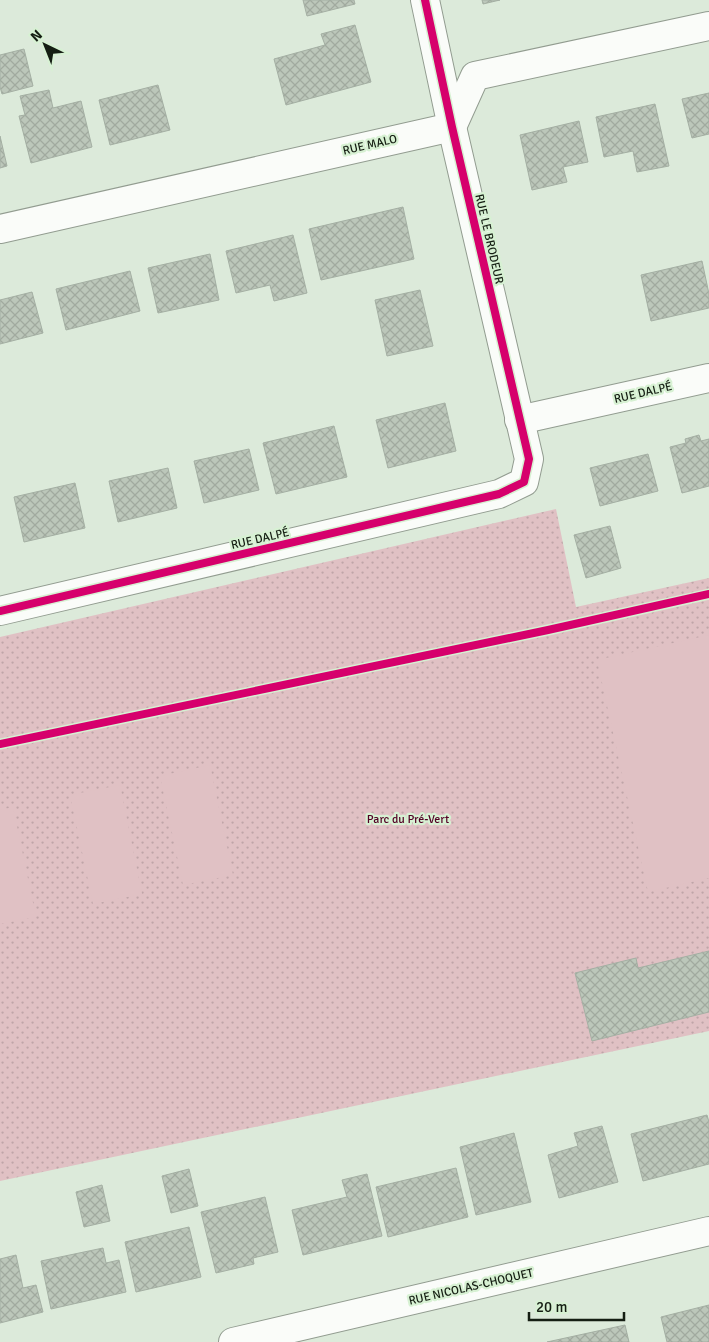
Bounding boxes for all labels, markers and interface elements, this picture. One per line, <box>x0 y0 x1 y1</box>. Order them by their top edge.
north arrow <box>20 20 70 70</box>
text: N <box>27 26 46 45</box>
street label: RUE MALO <box>341 131 399 159</box>
street label: RUE LE BRODEUR <box>471 192 507 286</box>
street label: RUE DALPÉ <box>612 379 674 407</box>
street label: RUE DALPÉ <box>229 525 291 553</box>
park label: Parc du Pré-Vert <box>367 812 449 827</box>
street label: RUE NICOLAS-CHOQUET <box>407 1265 535 1309</box>
scale bar <box>529 1290 624 1322</box>
text: 20 m <box>536 1298 567 1316</box>

